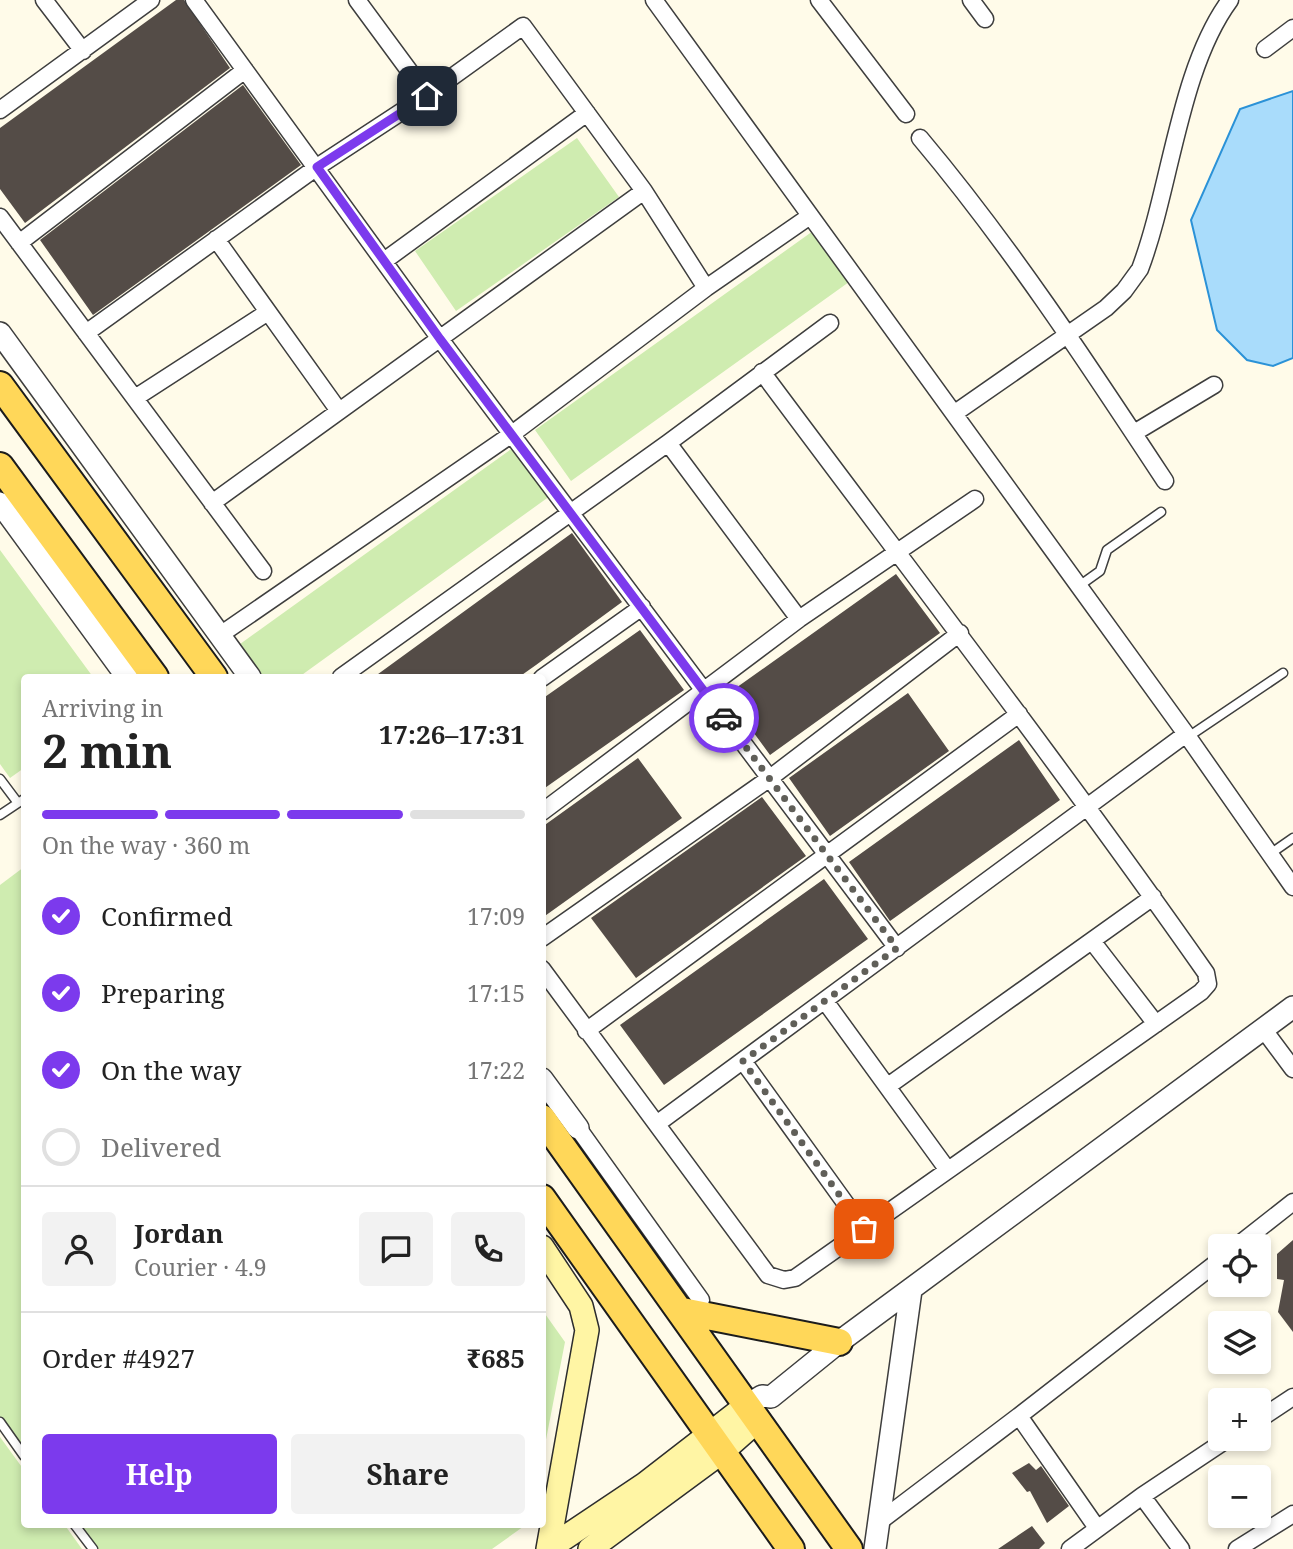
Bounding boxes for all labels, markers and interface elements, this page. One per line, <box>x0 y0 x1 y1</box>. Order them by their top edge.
pin <box>397 66 457 126</box>
icon: home <box>408 77 446 115</box>
courier <box>689 683 759 753</box>
text: Arriving in <box>42 692 163 724</box>
icon: car <box>705 699 743 737</box>
text: 17:26–17:31 <box>379 716 525 752</box>
text: 2 min <box>42 719 172 781</box>
text: On the way · 360 m <box>42 829 250 861</box>
icon: check <box>42 897 80 935</box>
text: Confirmed <box>101 898 233 934</box>
text: 17:09 <box>467 900 525 932</box>
icon: check <box>42 974 80 1012</box>
text: Preparing <box>101 975 225 1011</box>
text: 17:15 <box>467 977 525 1009</box>
icon: check <box>42 1051 80 1089</box>
text: On the way <box>101 1052 241 1088</box>
text: 17:22 <box>467 1054 525 1086</box>
text: Delivered <box>101 1129 221 1165</box>
pin <box>834 1199 894 1259</box>
icon: bag <box>845 1210 883 1248</box>
button: person <box>42 1212 116 1286</box>
button: chat <box>359 1212 433 1286</box>
button: phone <box>451 1212 525 1286</box>
text: Jordan <box>134 1215 224 1251</box>
map controls <box>1208 1234 1271 1528</box>
button: locate <box>1208 1234 1271 1297</box>
text: Courier · 4.9 <box>134 1251 267 1283</box>
button: layers <box>1208 1311 1271 1374</box>
text: Order #4927 <box>42 1340 195 1376</box>
text: ₹685 <box>466 1340 525 1376</box>
button: + <box>1208 1388 1271 1451</box>
button: Help <box>42 1434 277 1514</box>
button: Share <box>291 1434 525 1514</box>
button: − <box>1208 1465 1271 1528</box>

